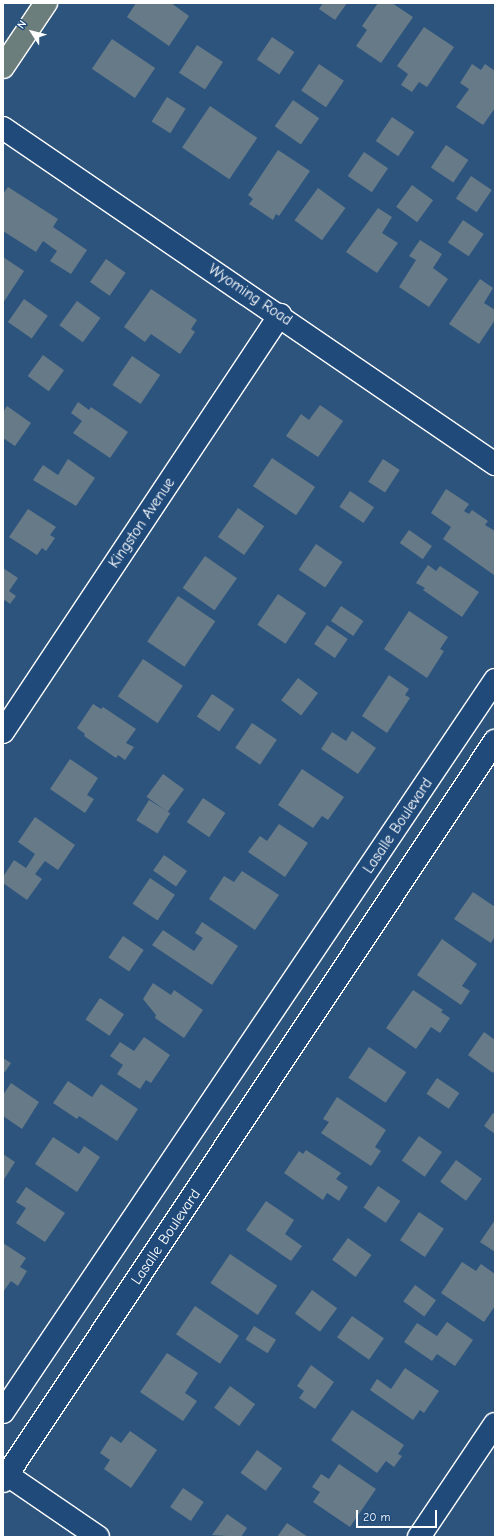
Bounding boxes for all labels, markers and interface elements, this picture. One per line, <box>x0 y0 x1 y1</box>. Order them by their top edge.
north arrow <box>12 12 52 52</box>
text: N <box>15 18 29 31</box>
street label: Wyoming Road <box>205 260 295 330</box>
street label: Kingston Avenue <box>105 474 179 572</box>
street label: Lasalle Boulevard <box>360 775 436 877</box>
street label: Lasalle Boulevard <box>128 1186 204 1288</box>
scale bar <box>358 1502 439 1528</box>
text: 20 m <box>363 1510 391 1524</box>

